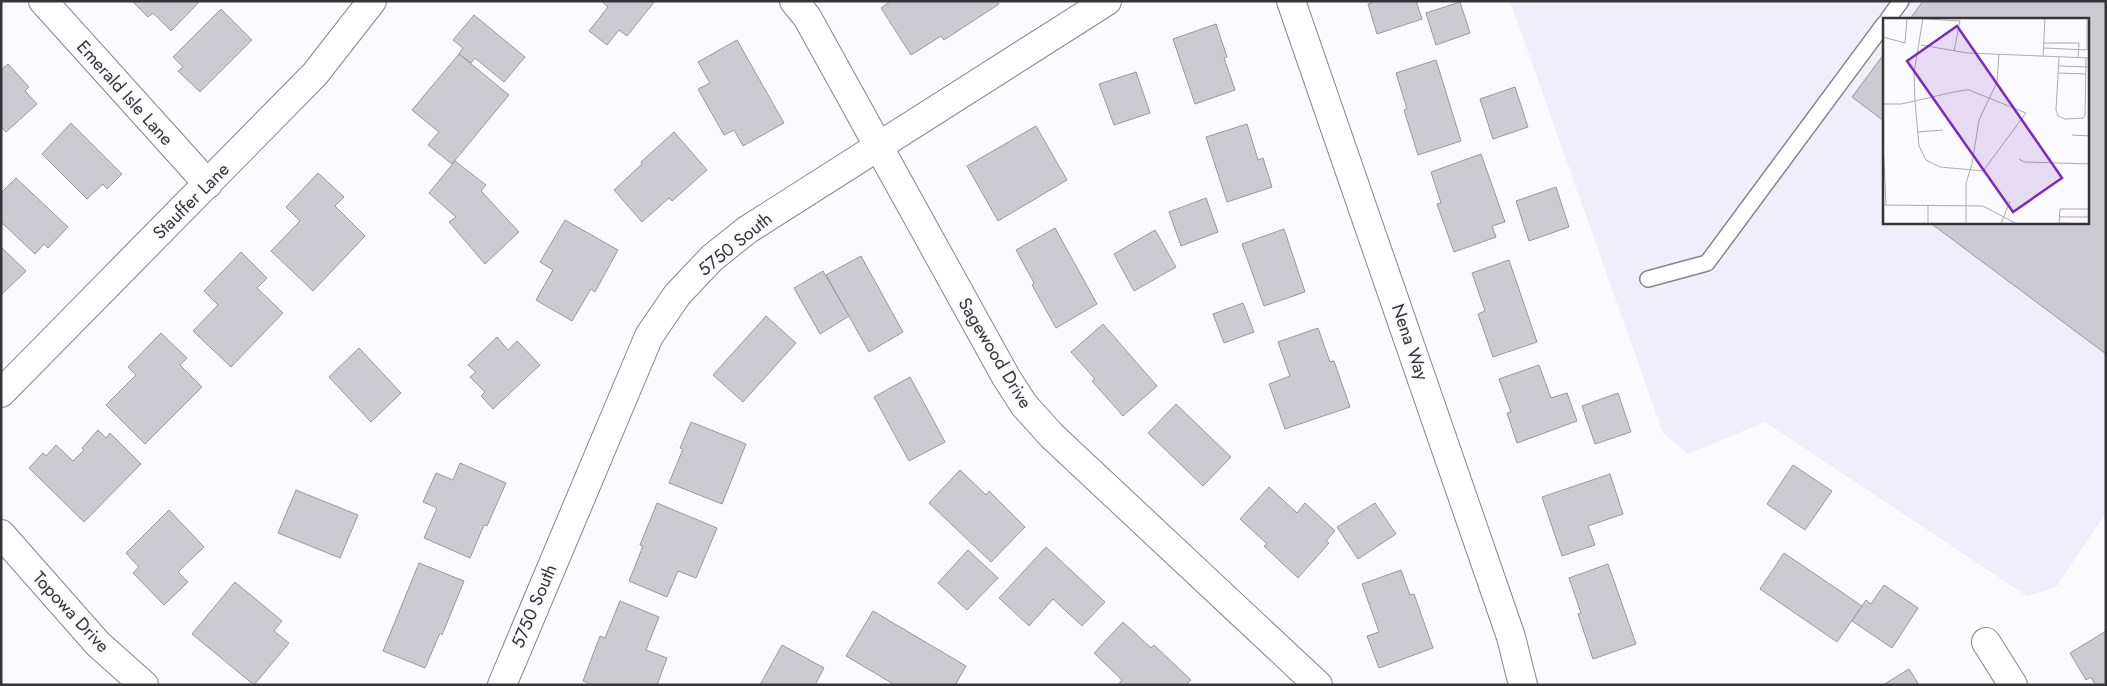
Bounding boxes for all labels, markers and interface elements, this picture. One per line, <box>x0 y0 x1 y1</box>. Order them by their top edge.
inset map <box>1883 18 2090 224</box>
street label: Emerald Isle Lane <box>71 35 179 151</box>
street label: Stauffer Lane <box>147 157 235 245</box>
street label: 5750 South <box>692 206 778 282</box>
street label: Sagewood Drive <box>952 293 1038 413</box>
street label: Nena Way <box>1385 300 1435 384</box>
street label: 5750 South <box>505 560 563 652</box>
street label: Topowa Drive <box>27 566 115 658</box>

